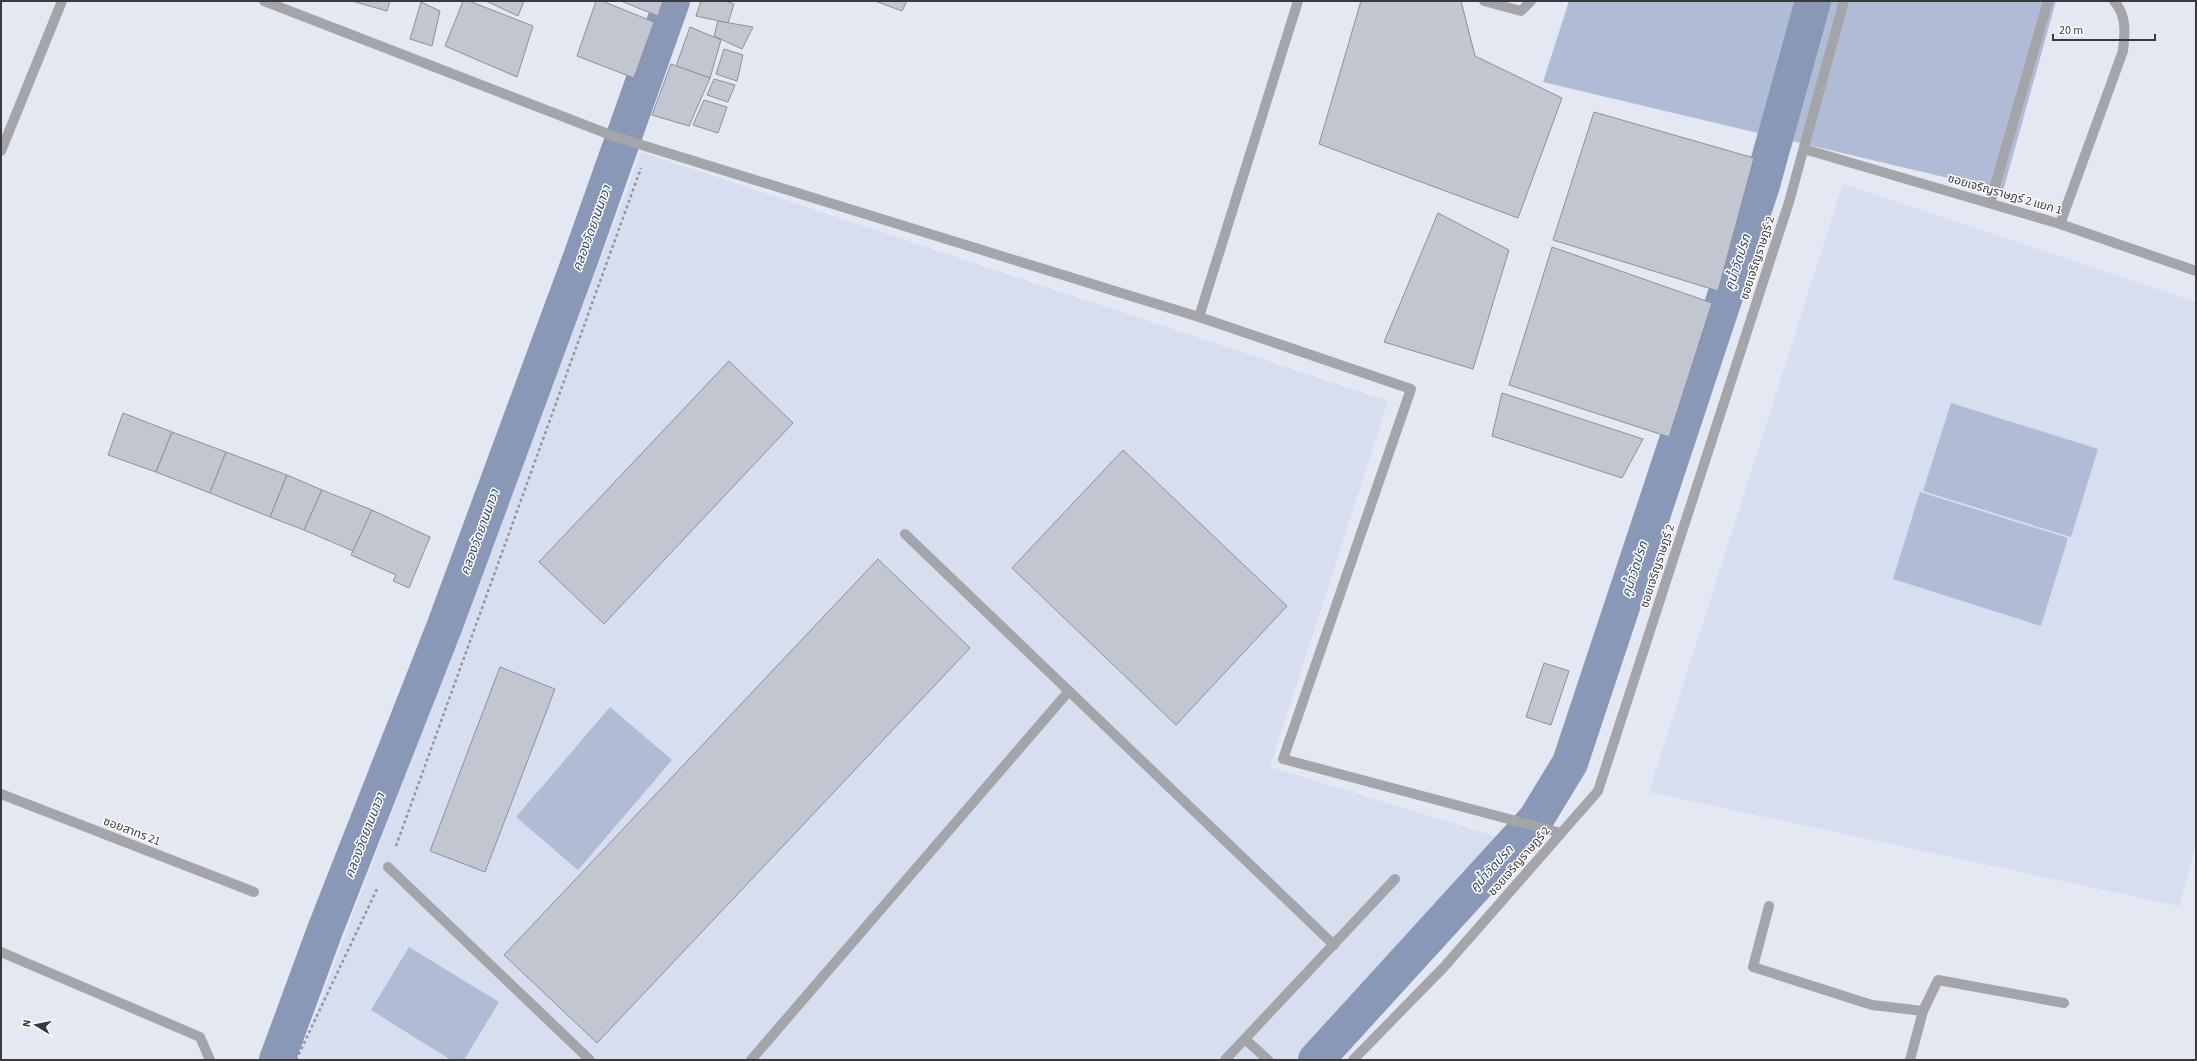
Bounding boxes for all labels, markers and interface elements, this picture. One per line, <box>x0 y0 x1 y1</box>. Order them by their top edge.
scale bar <box>2053 16 2155 42</box>
text: 20 m <box>2059 22 2083 39</box>
street label: ซอยเจริญราษฎร์ 2 แยก 1 <box>1946 170 2064 219</box>
water label: คลองวัดยานนาวา <box>568 182 616 274</box>
street label: ซอยเจริญราษฎร์ 2 <box>1736 214 1779 302</box>
water label: คูน้ำวัดปรก <box>1720 231 1756 293</box>
water label: คลองวัดยานนาวา <box>456 486 504 578</box>
street label: ซอยเจริญราษฎร์ 2 <box>1636 522 1679 610</box>
water label: คูน้ำวัดปรก <box>1617 538 1653 600</box>
water label: คลองวัดยานนาวา <box>340 789 390 881</box>
street label: ซอยสาทร 21 <box>101 813 163 850</box>
street label: ซอยเจริญราษฎร์ 2 <box>1484 823 1554 900</box>
water label: คูน้ำวัดปรก <box>1465 840 1519 896</box>
north arrow <box>16 1005 56 1045</box>
text: N <box>19 1018 35 1028</box>

